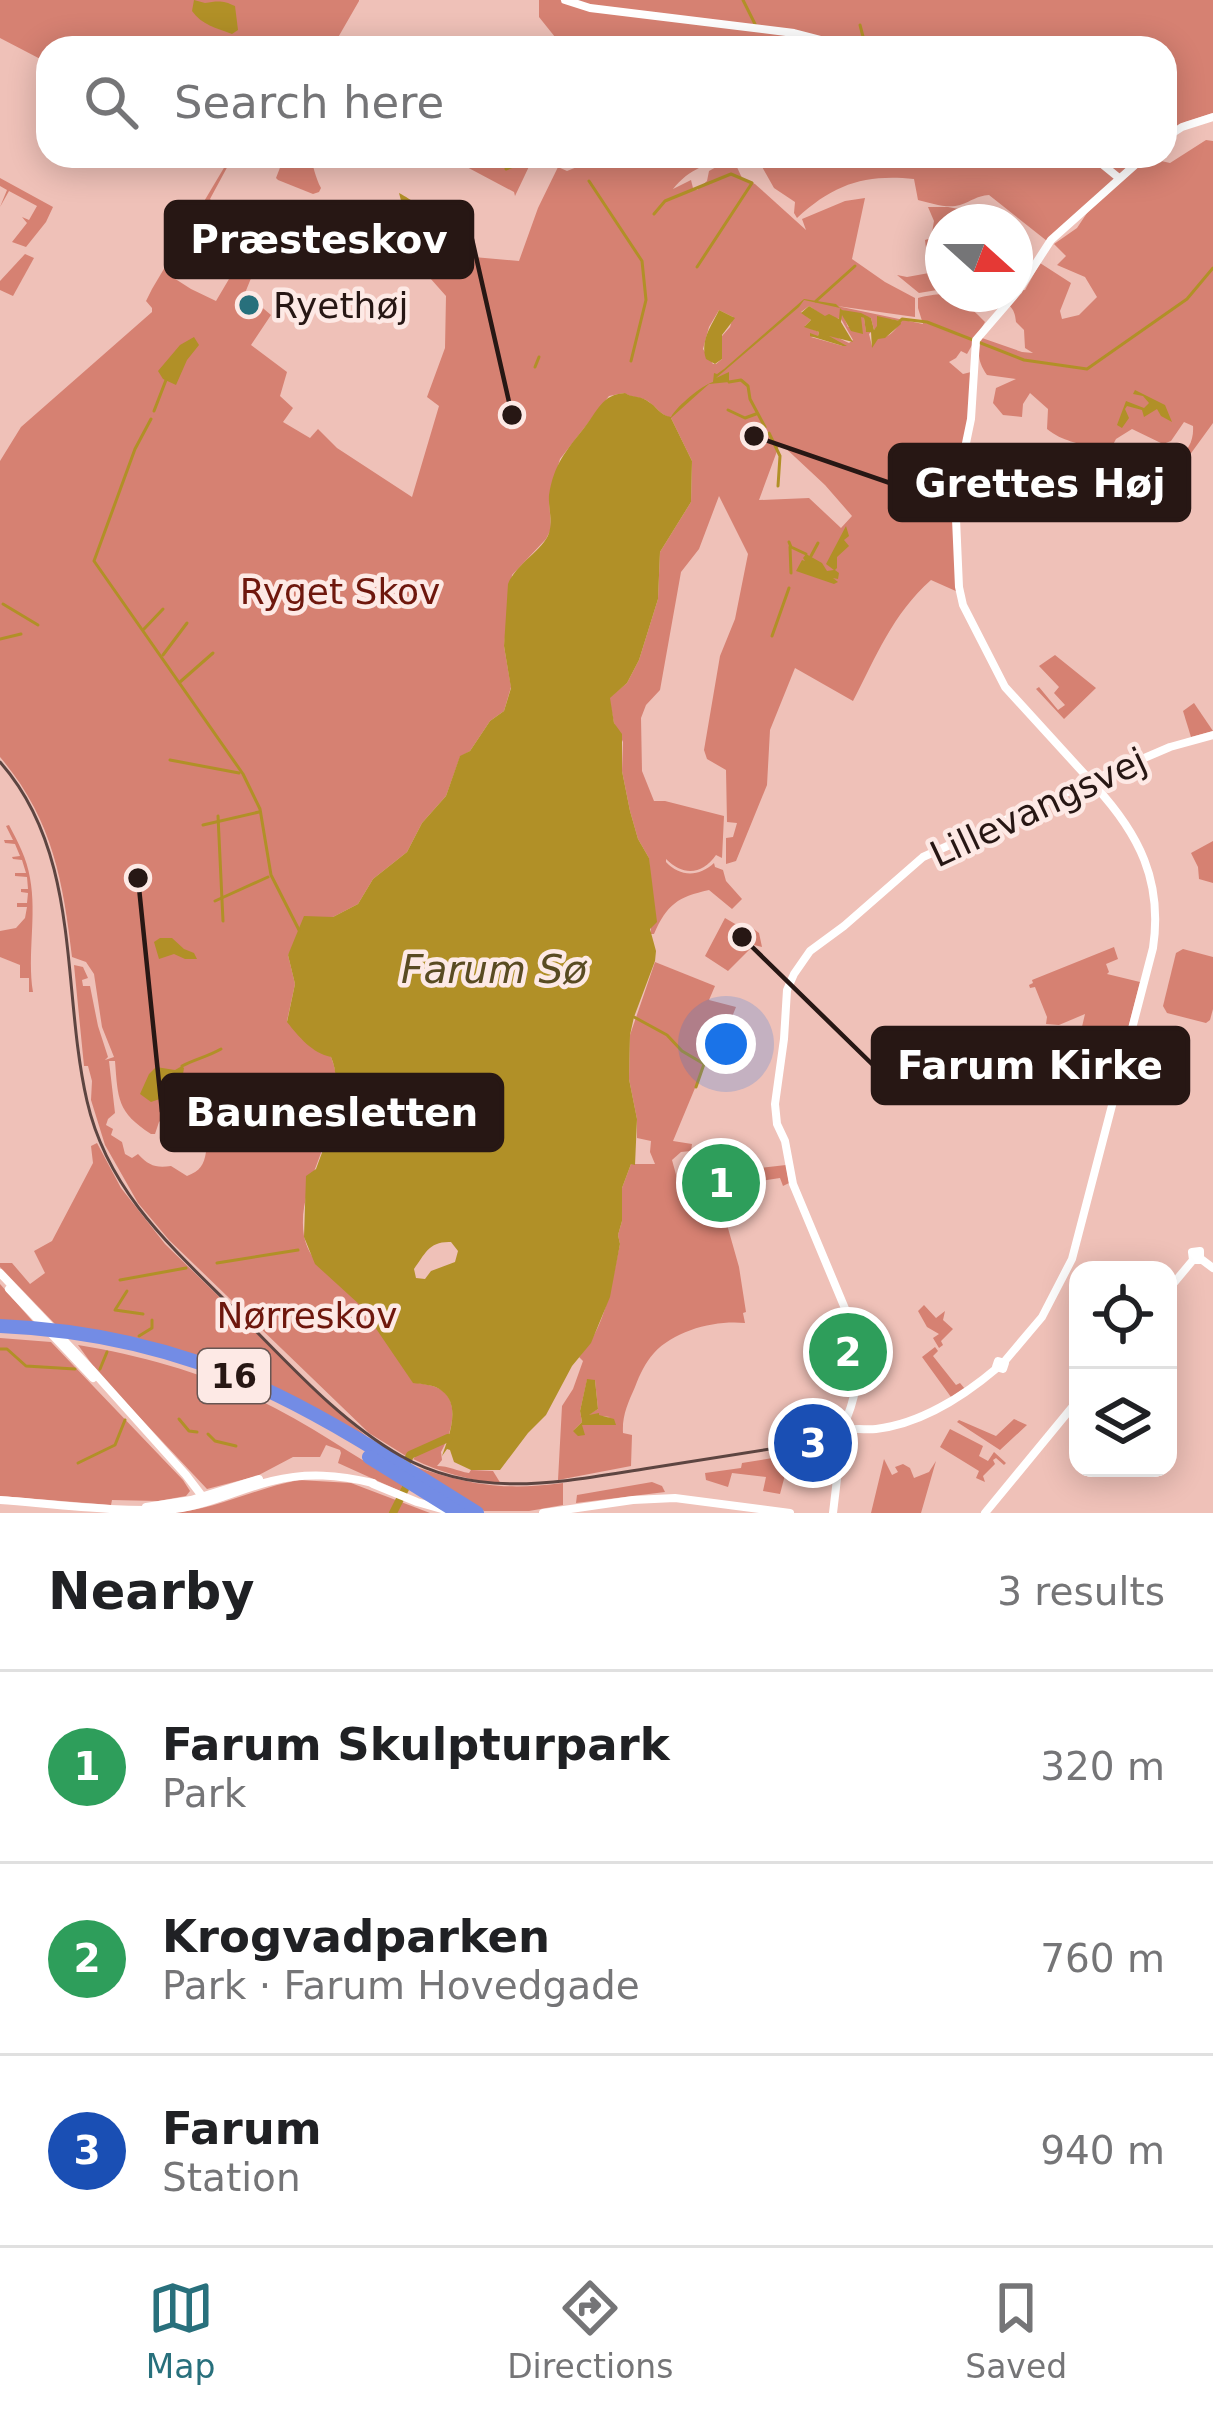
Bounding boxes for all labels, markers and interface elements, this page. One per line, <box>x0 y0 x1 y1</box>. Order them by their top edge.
search box <box>36 36 1177 168</box>
icon: search <box>78 69 144 135</box>
text: Search here <box>174 76 444 129</box>
callout: Præsteskov <box>166 202 472 277</box>
north arrow <box>925 204 1033 312</box>
text: Præsteskov <box>190 217 448 262</box>
place label: Ryethøj <box>273 285 408 326</box>
marker: Ryethøj <box>236 292 262 318</box>
callout: Grettes Høj <box>890 445 1189 520</box>
text: Grettes Høj <box>914 461 1166 506</box>
park label: Ryget Skov <box>240 571 440 612</box>
street label: Lillevangsvej <box>924 740 1153 875</box>
water label: Farum Sø <box>401 947 588 992</box>
your location <box>696 1014 756 1074</box>
callout: Farum Kirke <box>873 1028 1188 1103</box>
text: Farum Kirke <box>897 1043 1163 1088</box>
callout: Baunesletten <box>162 1075 502 1150</box>
text: Baunesletten <box>186 1090 478 1135</box>
pin: 1 <box>682 1138 760 1228</box>
map controls <box>1069 1261 1177 1477</box>
button: locate <box>1069 1261 1177 1369</box>
park label: Nørreskov <box>217 1295 397 1336</box>
pin: 2 <box>809 1307 887 1397</box>
road number: 16 <box>198 1349 270 1403</box>
button: layers <box>1069 1369 1177 1477</box>
pin: 3 <box>774 1398 852 1488</box>
text: Nearby <box>48 1562 255 1621</box>
text: 3 results <box>997 1569 1165 1614</box>
text: Farum Skulpturpark <box>162 1718 670 1771</box>
text: 1 <box>73 1744 101 1789</box>
text: 320 m <box>1040 1744 1165 1789</box>
text: Park <box>162 1771 246 1816</box>
text: Krogvadparken <box>162 1910 550 1963</box>
text: 2 <box>73 1936 101 1981</box>
text: 760 m <box>1040 1936 1165 1981</box>
text: Park · Farum Hovedgade <box>162 1963 640 2008</box>
text: Farum <box>162 2102 322 2155</box>
text: 3 <box>73 2128 101 2173</box>
text: 940 m <box>1040 2128 1165 2173</box>
text: Station <box>162 2155 301 2200</box>
tab: Map <box>146 2275 216 2386</box>
tab: Directions <box>507 2275 673 2386</box>
tab: Saved <box>965 2275 1067 2386</box>

